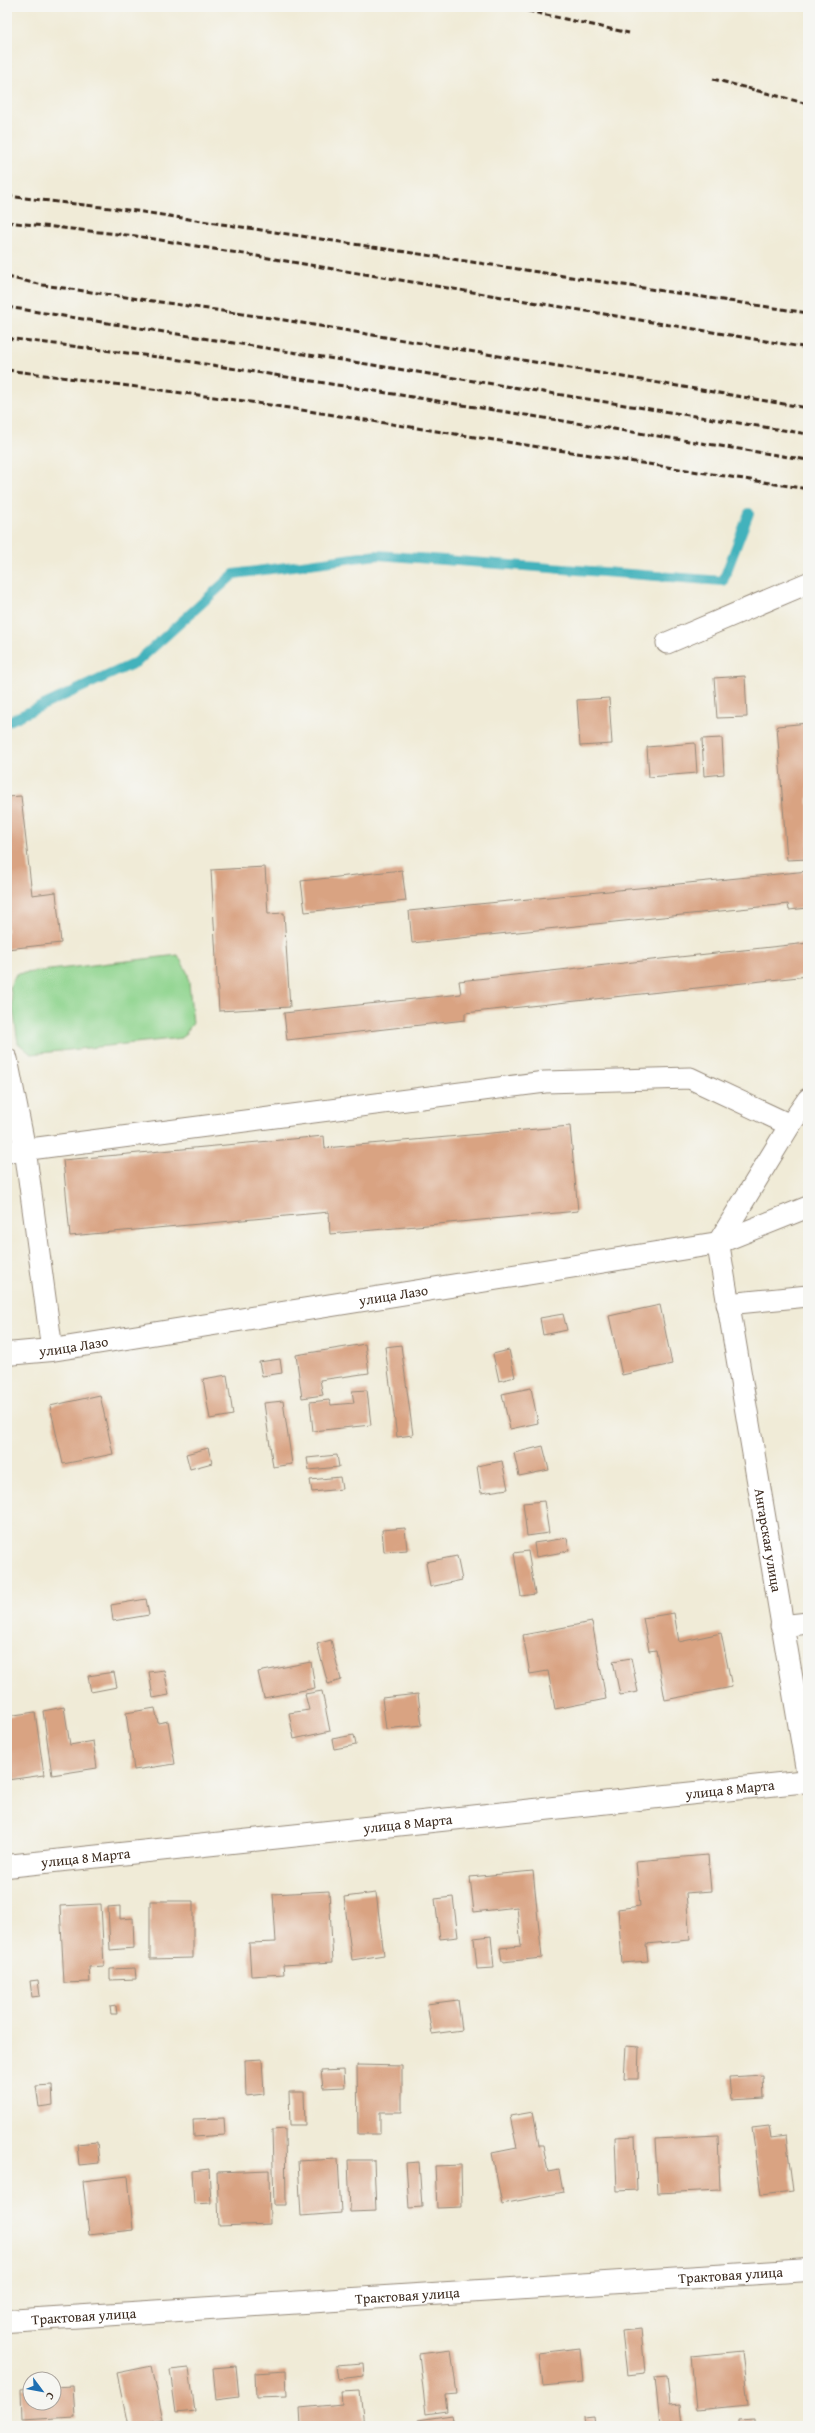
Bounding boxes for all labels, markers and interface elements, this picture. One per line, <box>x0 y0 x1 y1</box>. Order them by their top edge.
street label: улица Лазо <box>356 1280 429 1311</box>
street label: улица Лазо <box>37 1331 110 1361</box>
street label: Ангарская улица <box>750 1487 787 1594</box>
street label: улица 8 Марта <box>683 1775 776 1804</box>
street label: улица 8 Марта <box>361 1809 454 1838</box>
street label: улица 8 Марта <box>39 1843 131 1872</box>
street label: Трактовая улица <box>678 2262 784 2288</box>
street label: Трактовая улица <box>354 2282 460 2309</box>
street label: Трактовая улица <box>31 2303 137 2329</box>
north arrow <box>22 2371 62 2411</box>
text: С <box>42 2389 59 2403</box>

